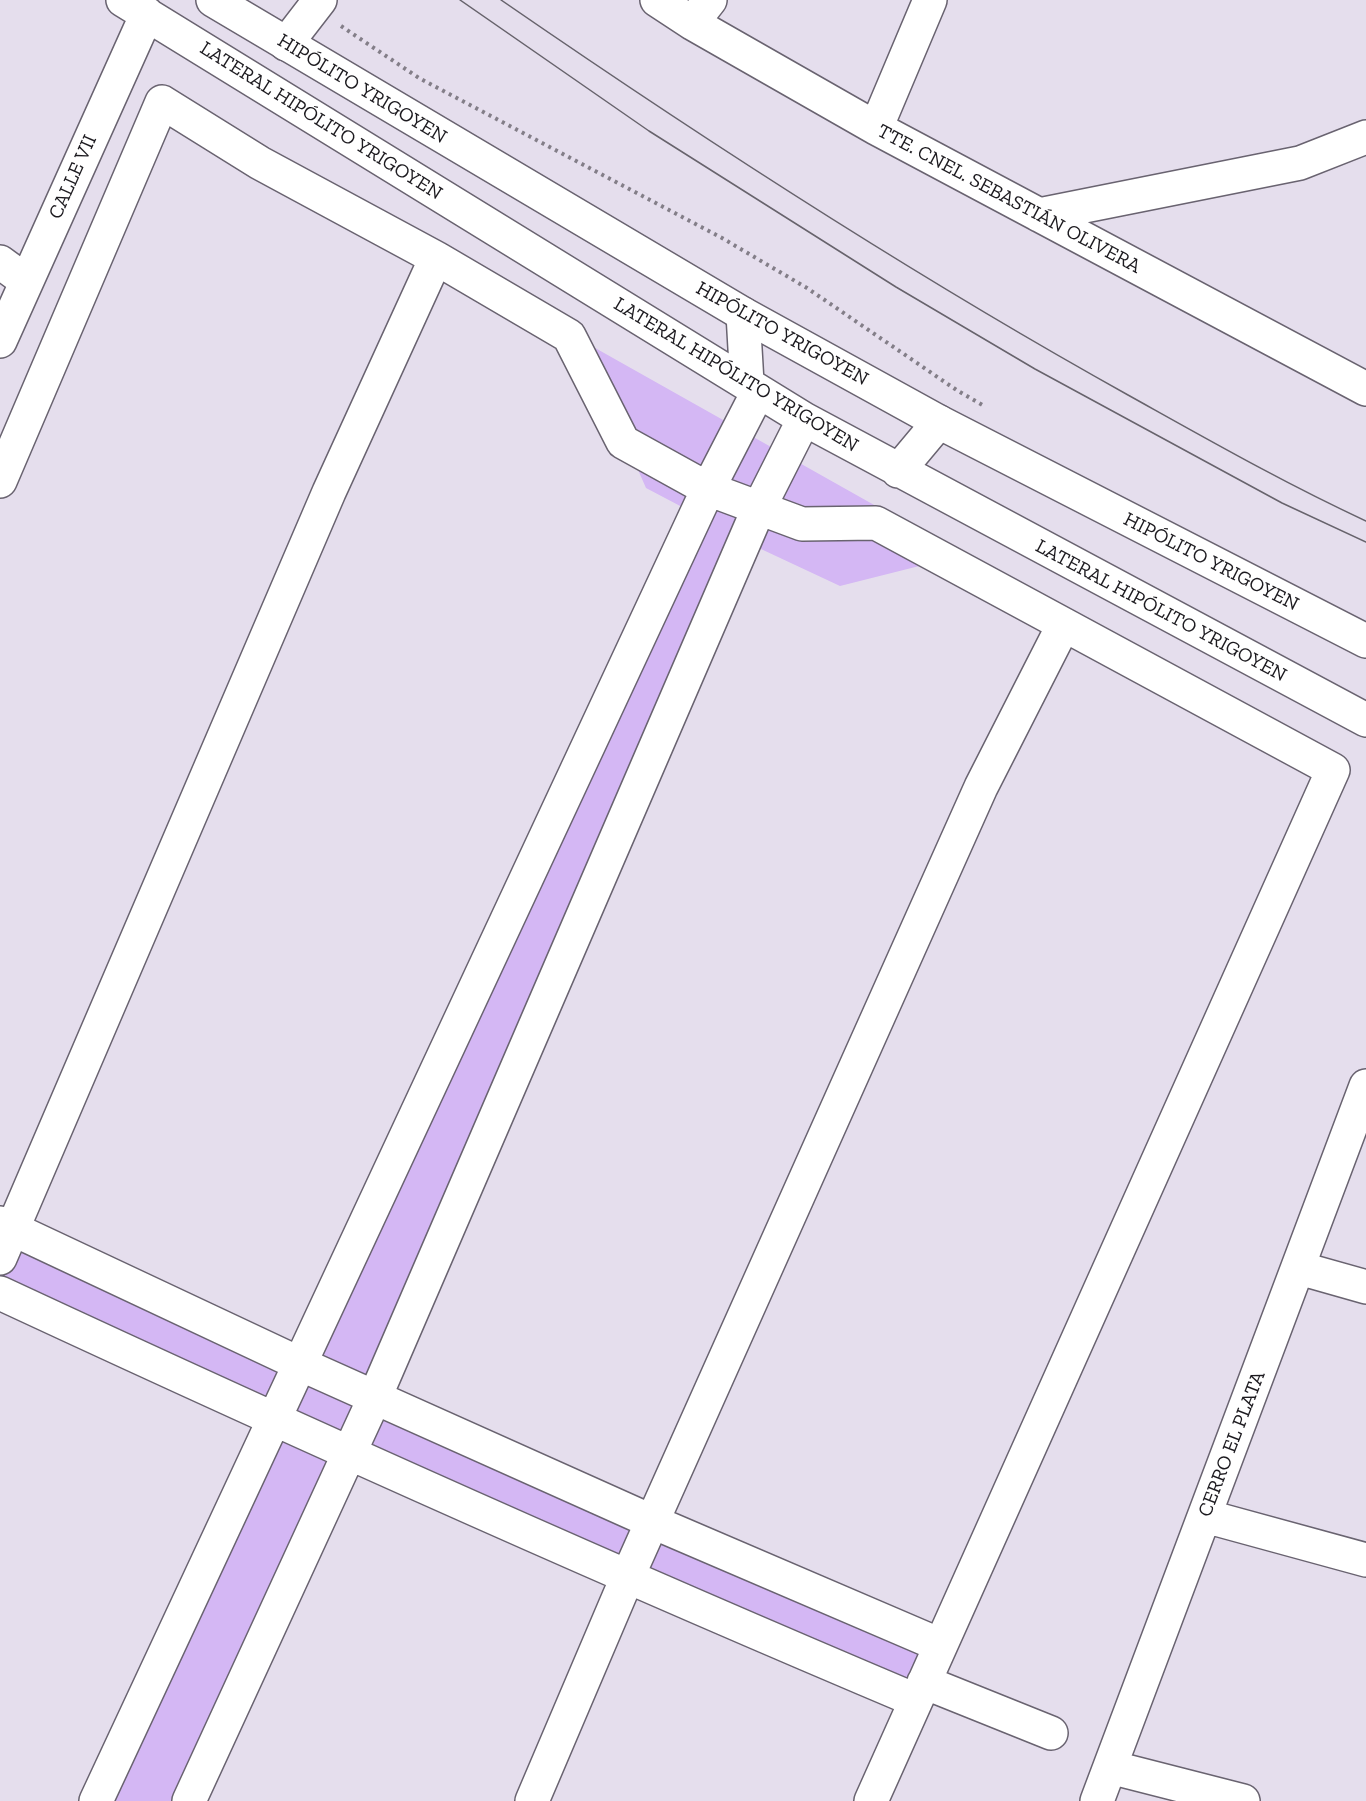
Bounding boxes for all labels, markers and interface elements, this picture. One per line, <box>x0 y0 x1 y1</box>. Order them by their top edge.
street label: HIPÓLITO YRIGOYEN <box>273 29 451 149</box>
street label: LATERAL HIPÓLITO YRIGOYEN <box>195 36 447 206</box>
street label: TTE. CNEL. SEBASTIÁN OLIVERA <box>873 119 1145 279</box>
street label: CALLE VII <box>44 131 102 223</box>
street label: HIPÓLITO YRIGOYEN <box>692 277 872 391</box>
street label: LATERAL HIPÓLITO YRIGOYEN <box>609 292 863 458</box>
street label: HIPÓLITO YRIGOYEN <box>1119 507 1303 617</box>
street label: LATERAL HIPÓLITO YRIGOYEN <box>1031 534 1291 688</box>
street label: CERRO EL PLATA <box>1193 1368 1271 1520</box>

